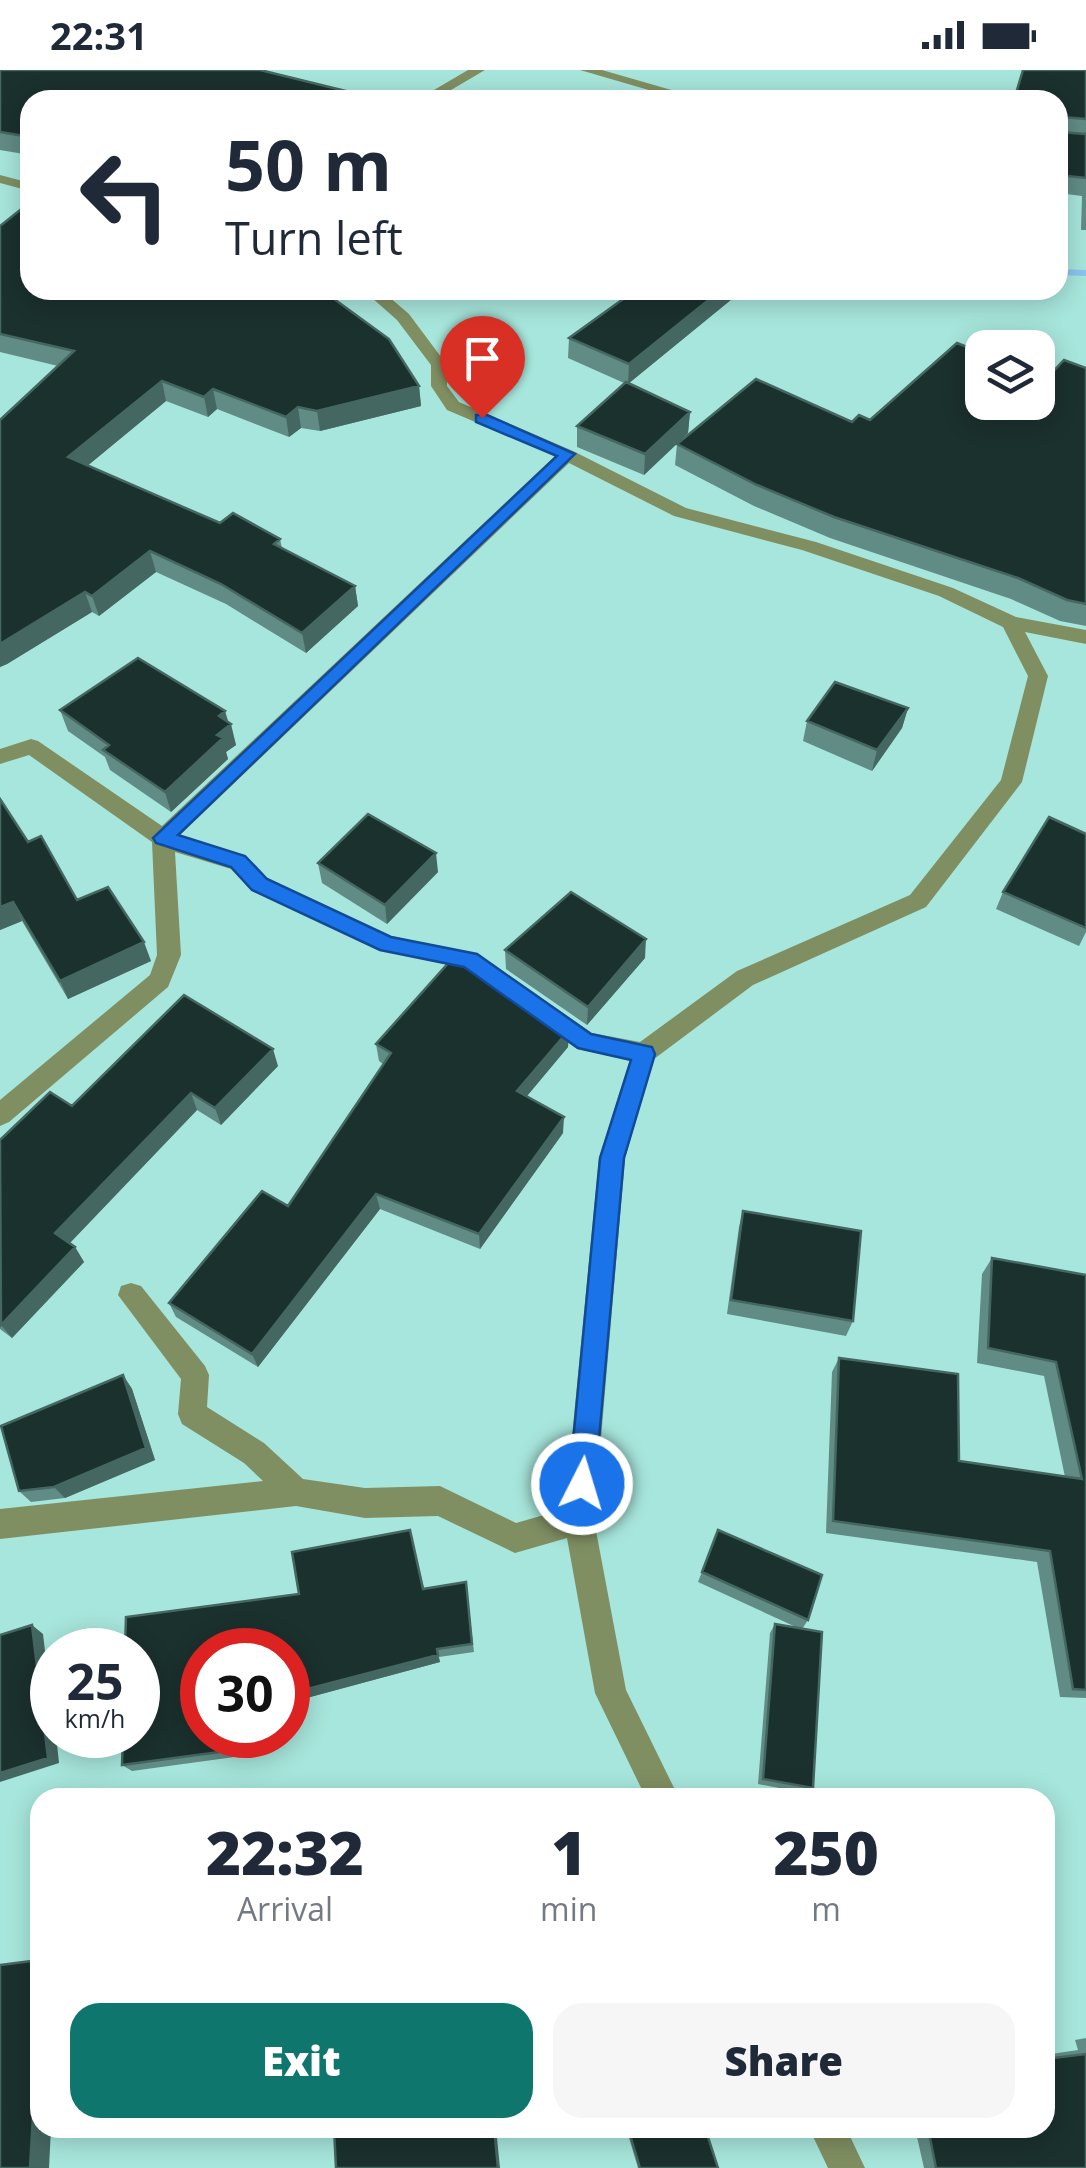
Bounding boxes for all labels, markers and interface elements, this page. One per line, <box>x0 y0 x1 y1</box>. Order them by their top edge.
text: 22:31 <box>50 9 148 61</box>
text: 50 m <box>225 116 392 212</box>
icon: left <box>60 130 190 260</box>
text: Turn left <box>225 207 403 268</box>
pin <box>440 316 525 419</box>
map controls <box>965 330 1055 420</box>
button: layers <box>965 330 1055 420</box>
icon: arrive <box>455 331 510 386</box>
position arrow <box>530 1432 634 1536</box>
speed limit sign: 30 <box>180 1628 310 1758</box>
text: 25 <box>66 1647 124 1715</box>
text: km/h <box>65 1701 125 1735</box>
text: 22:32 <box>206 1811 364 1893</box>
text: 1 <box>551 1811 586 1893</box>
text: 250 <box>773 1811 879 1893</box>
text: Arrival <box>237 1887 333 1930</box>
text: min <box>540 1887 597 1930</box>
text: m <box>811 1887 841 1930</box>
button: Exit <box>70 2003 533 2118</box>
button: Share <box>553 2003 1015 2118</box>

